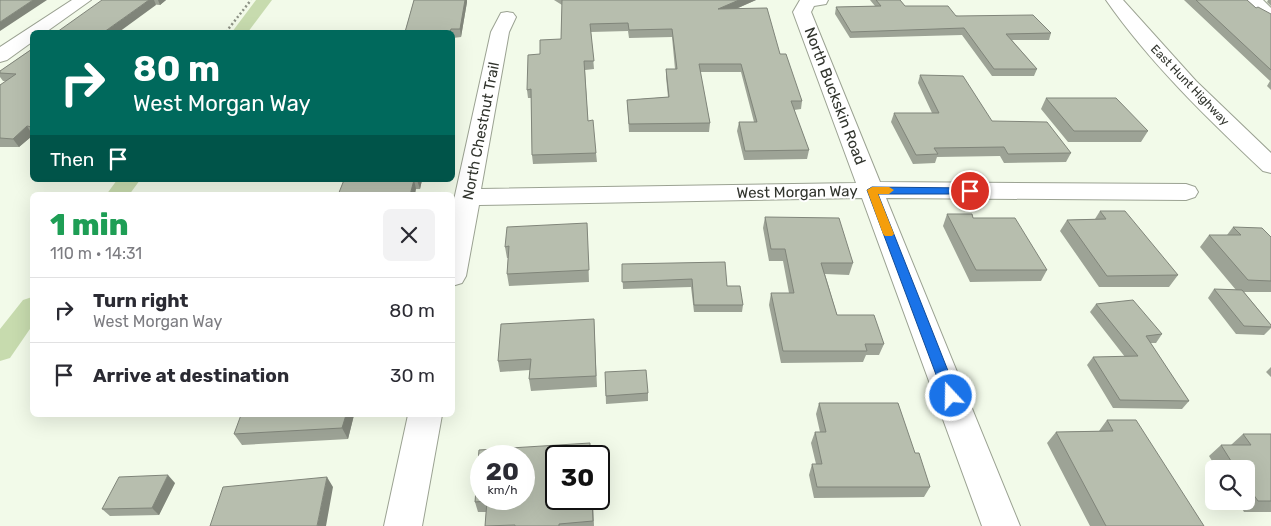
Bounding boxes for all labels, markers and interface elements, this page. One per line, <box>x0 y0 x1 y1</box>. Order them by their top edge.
street label: North Buckskin Road <box>800 25 870 167</box>
street label: East Hunt Highway <box>1148 42 1232 128</box>
text: 80 m <box>133 48 220 90</box>
icon: right <box>50 50 115 115</box>
street label: North Chestnut Trail <box>459 60 503 202</box>
text: West Morgan Way <box>133 90 311 117</box>
icon: arrive <box>104 145 132 173</box>
text: Then <box>50 148 94 171</box>
pin <box>949 170 991 212</box>
icon: arrive <box>956 177 984 205</box>
street label: West Morgan Way <box>736 182 858 202</box>
text: 1 min <box>50 207 128 243</box>
button: close <box>383 209 435 261</box>
text: 110 m · 14:31 <box>50 244 142 263</box>
text: Turn right <box>93 289 188 312</box>
icon: right <box>50 296 78 324</box>
text: 80 m <box>389 299 435 322</box>
text: West Morgan Way <box>93 312 222 331</box>
icon: arrive <box>50 361 78 389</box>
text: Arrive at destination <box>93 364 289 387</box>
text: 30 m <box>390 364 435 387</box>
position arrow <box>924 369 976 421</box>
speed limit sign: 30 <box>545 445 610 510</box>
text: 20 <box>486 457 519 486</box>
map controls <box>1205 460 1255 510</box>
button: search <box>1205 460 1255 510</box>
text: km/h <box>488 483 517 497</box>

